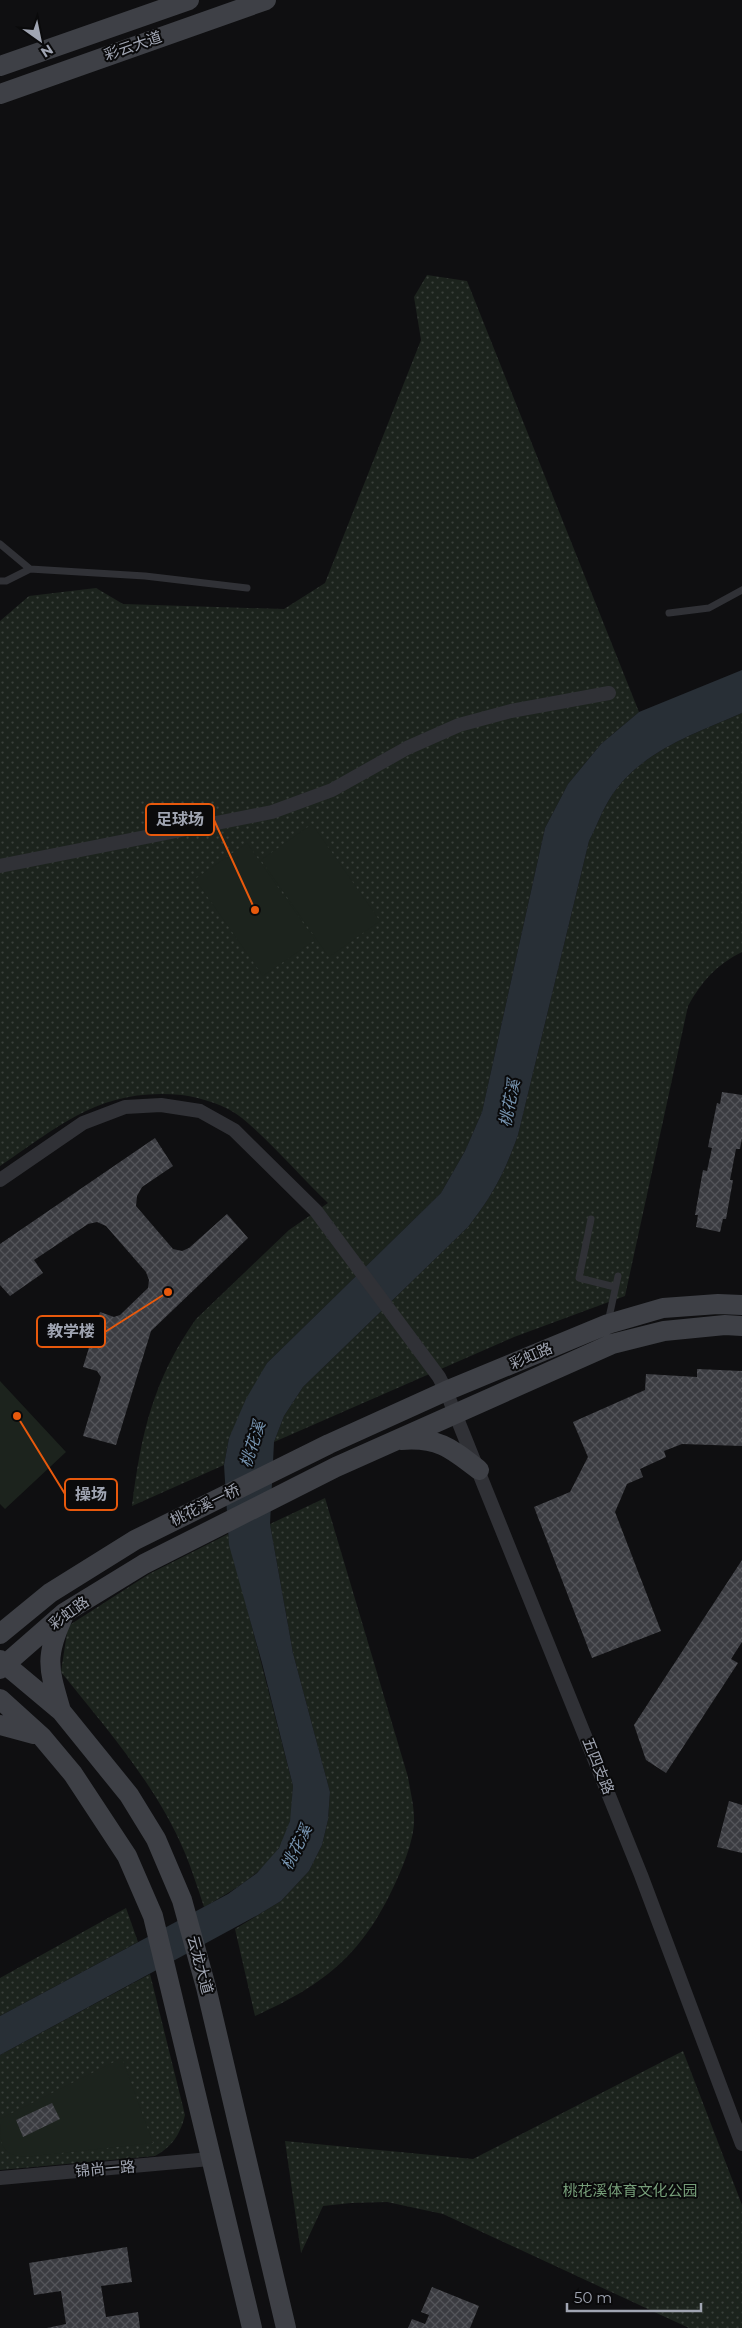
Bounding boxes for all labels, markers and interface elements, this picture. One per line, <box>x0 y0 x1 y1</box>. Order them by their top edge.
north arrow <box>15 15 65 65</box>
street label: 彩云大道 <box>101 27 164 64</box>
text: N <box>37 40 57 62</box>
callout: 足球场 <box>146 804 214 835</box>
text: 足球场 <box>156 810 204 829</box>
water label: 桃花溪 <box>496 1076 524 1128</box>
callout: 教学楼 <box>37 1316 105 1347</box>
text: 教学楼 <box>47 1322 95 1341</box>
street label: 彩虹路 <box>506 1338 555 1373</box>
water label: 桃花溪 <box>236 1416 270 1470</box>
callout: 操场 <box>65 1479 117 1510</box>
street label: 桃花溪一桥 <box>167 1480 243 1530</box>
text: 操场 <box>75 1485 107 1504</box>
street label: 彩虹路 <box>45 1592 92 1634</box>
street label: 五四支路 <box>578 1734 619 1797</box>
water label: 桃花溪 <box>277 1820 316 1873</box>
street label: 云龙大道 <box>184 1933 217 1996</box>
street label: 锦尚一路 <box>74 2156 136 2181</box>
park label: 桃花溪体育文化公园 <box>562 2181 698 2200</box>
scale bar <box>567 2280 701 2312</box>
text: 50 m <box>574 2288 612 2307</box>

